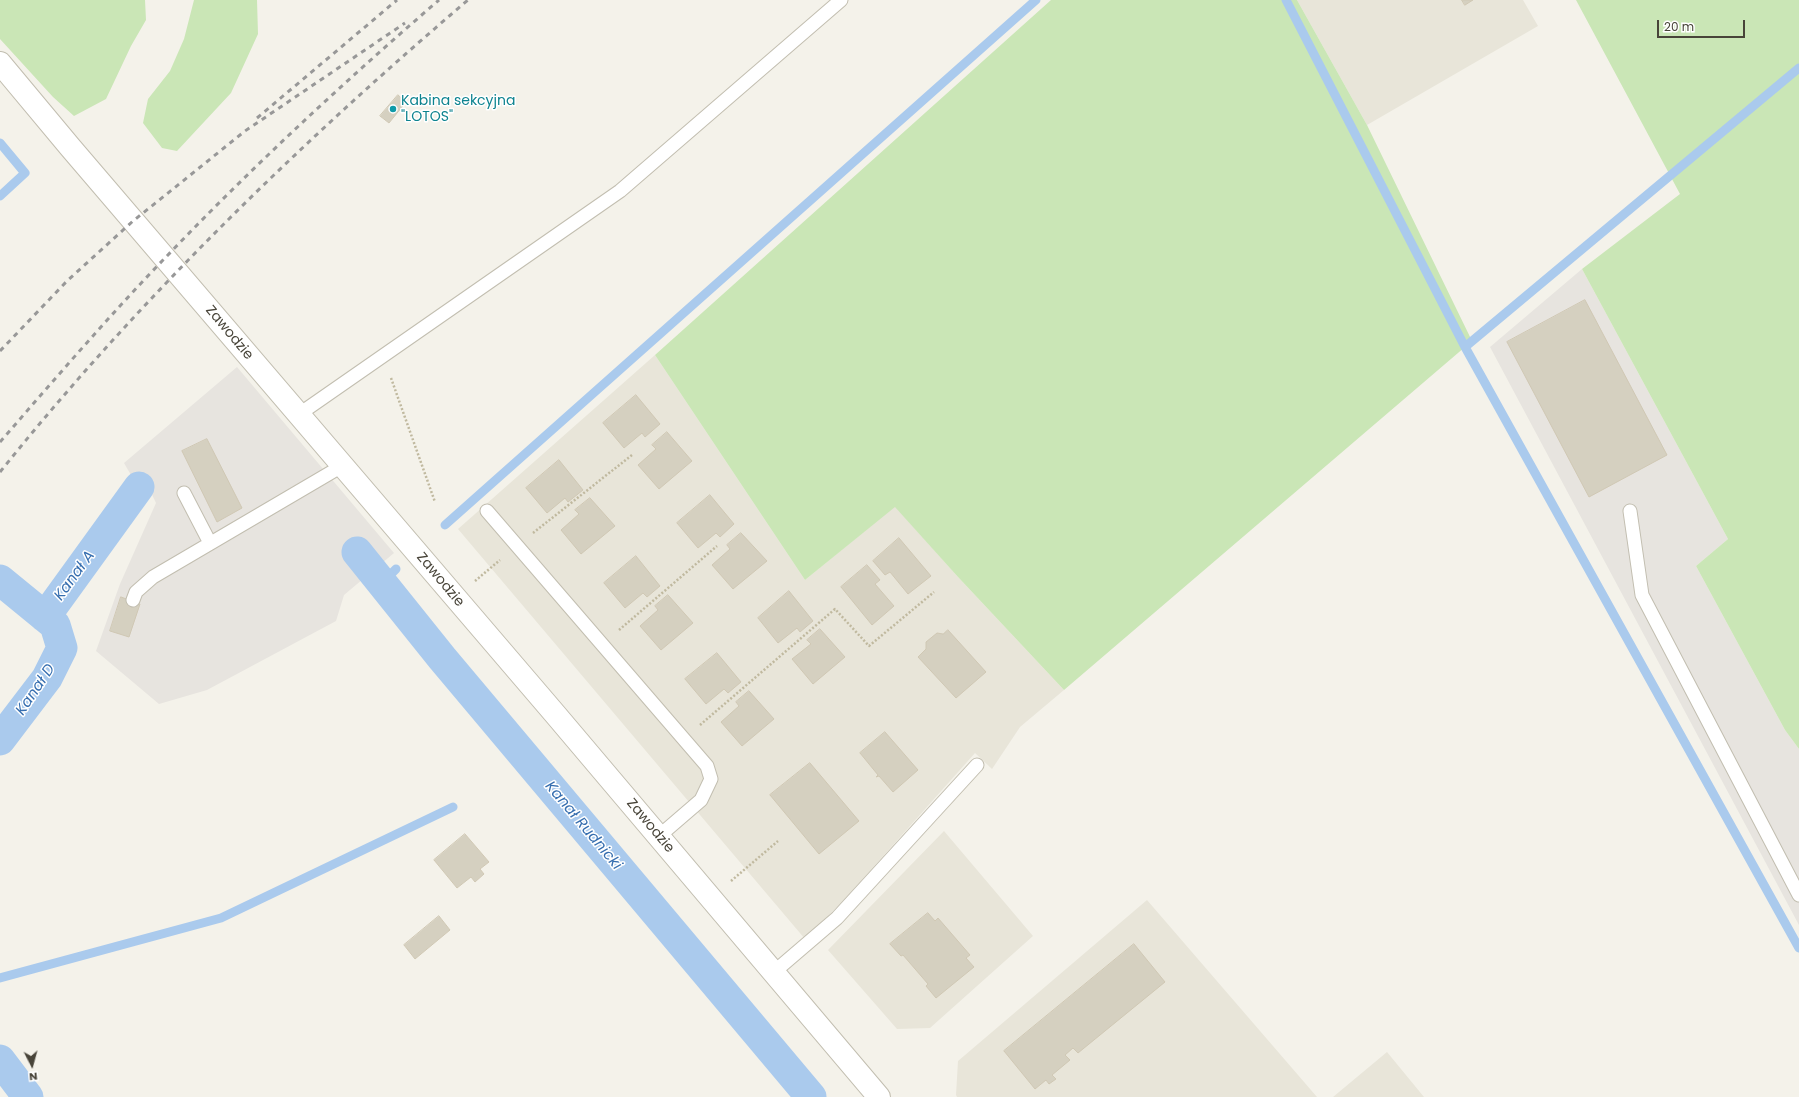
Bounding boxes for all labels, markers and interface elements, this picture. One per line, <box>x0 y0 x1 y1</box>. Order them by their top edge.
scale bar <box>1659 12 1747 38</box>
text: 20 m <box>1664 18 1694 35</box>
place label: Kabina sekcyjna "LOTOS" <box>401 93 515 126</box>
marker: Kabina sekcyjna "LOTOS" <box>388 104 398 114</box>
street label: Zawodzie <box>202 303 256 363</box>
water label: Kanał A <box>51 548 99 604</box>
street label: Zawodzie <box>413 550 467 610</box>
water label: Kanał D <box>12 661 60 719</box>
water label: Kanał Rudnicki <box>541 778 625 874</box>
street label: Zawodzie <box>623 796 677 856</box>
north arrow <box>12 1045 52 1085</box>
text: N <box>28 1069 38 1085</box>

